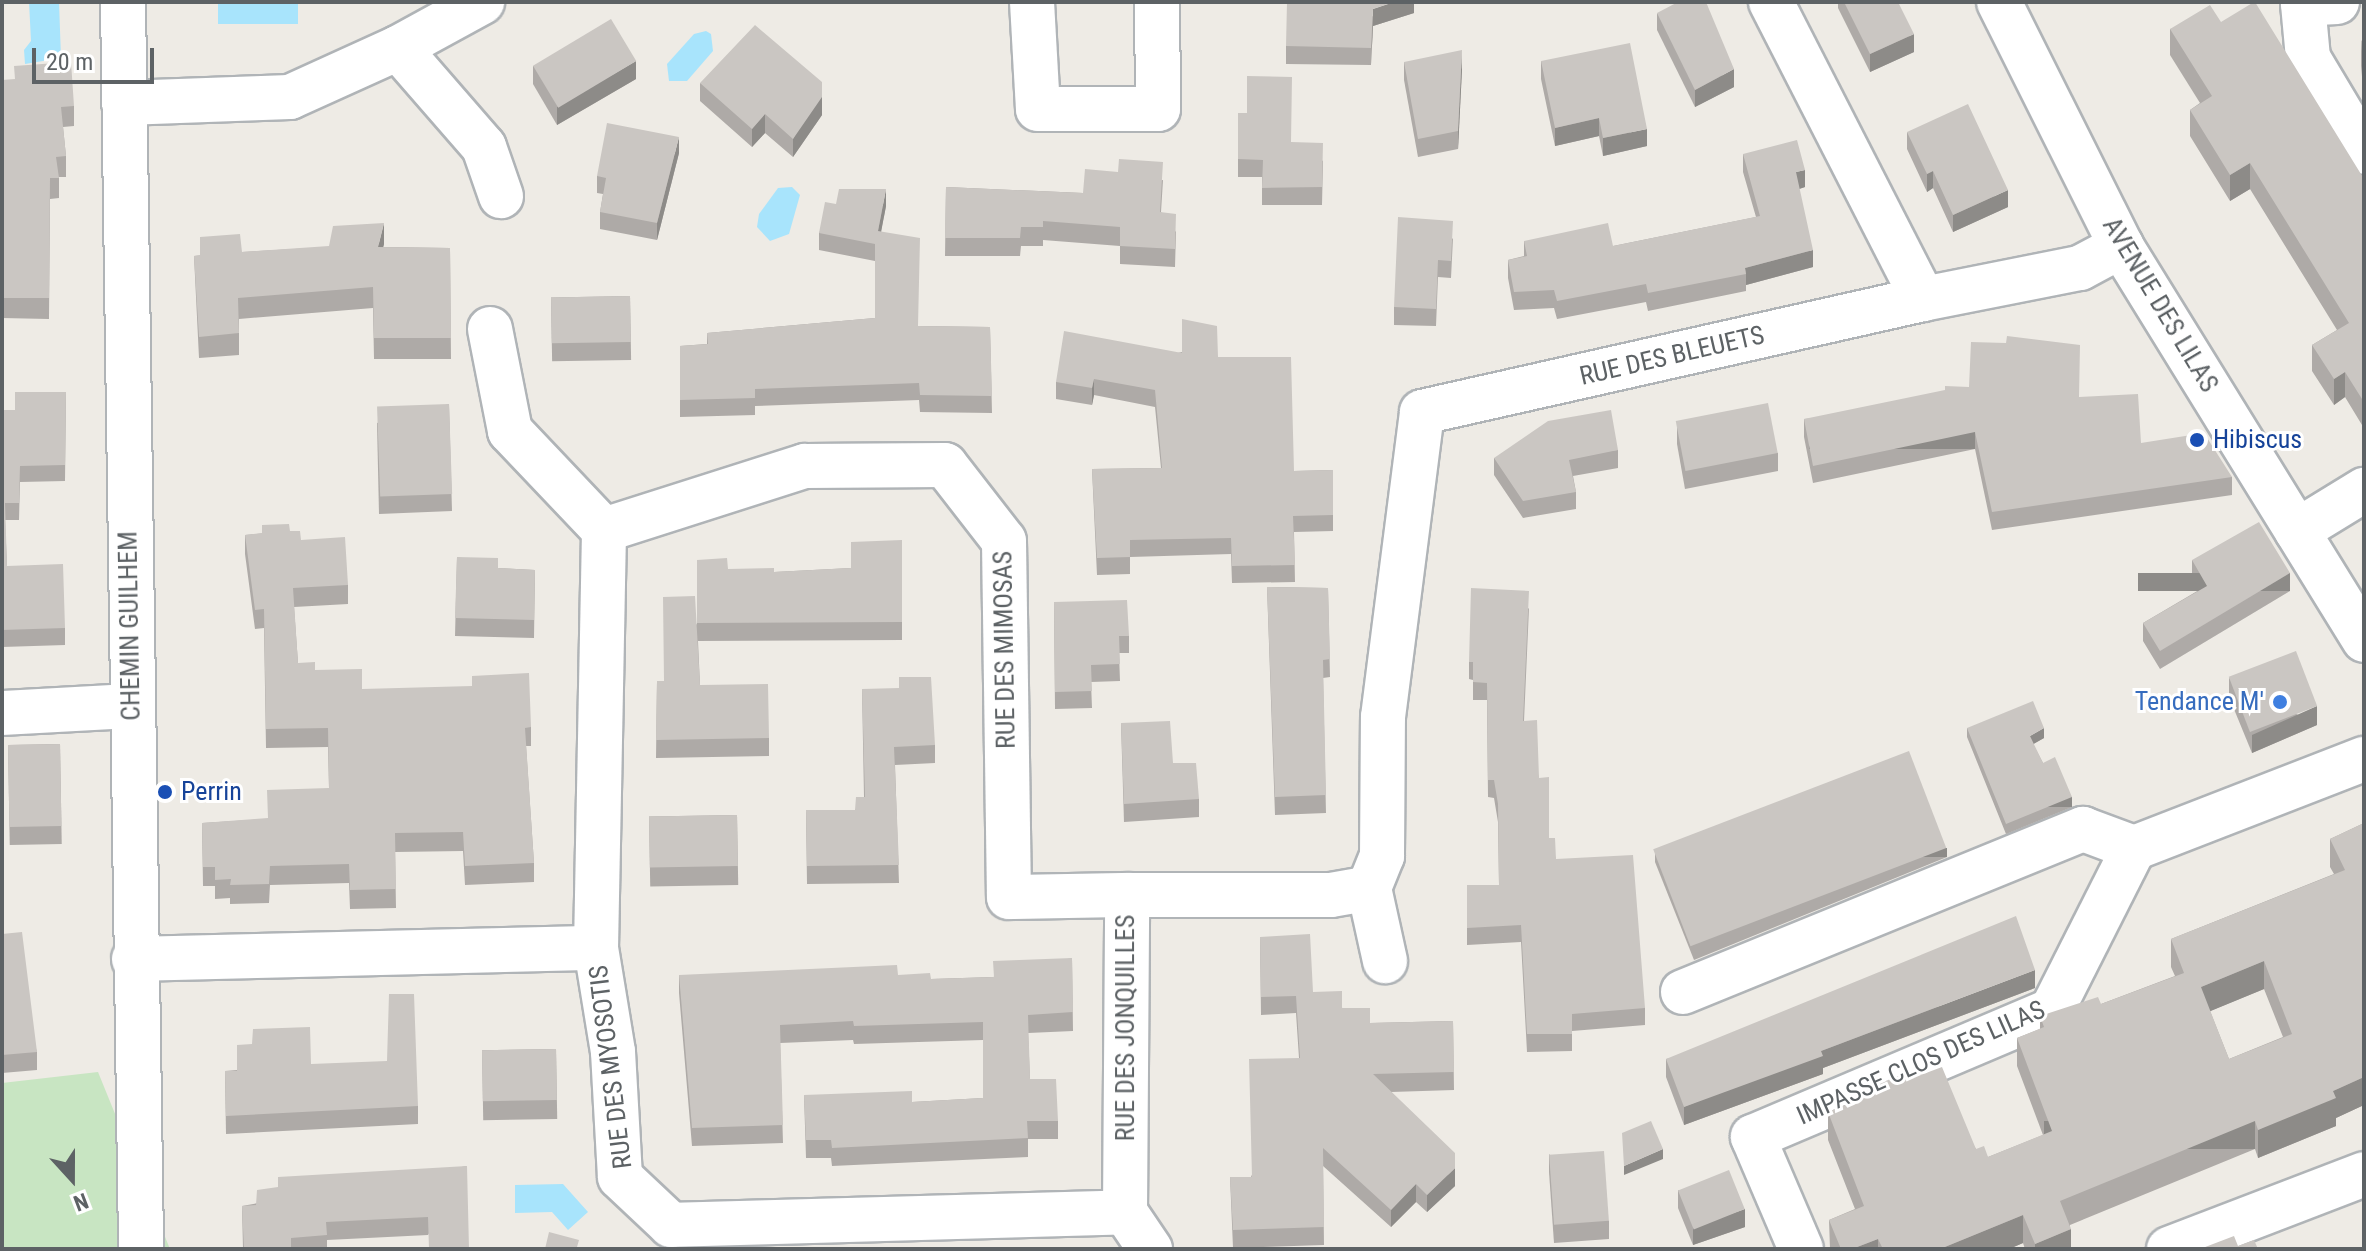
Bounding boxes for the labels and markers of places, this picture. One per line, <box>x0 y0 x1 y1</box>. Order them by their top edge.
place label: Hibiscus <box>2213 424 2302 456</box>
marker: Hibiscus <box>2188 431 2206 449</box>
place label: Tendance M' <box>2135 686 2264 718</box>
marker: Tendance M' <box>2271 693 2289 711</box>
place label: Perrin <box>181 776 242 808</box>
marker: Perrin <box>156 783 174 801</box>

